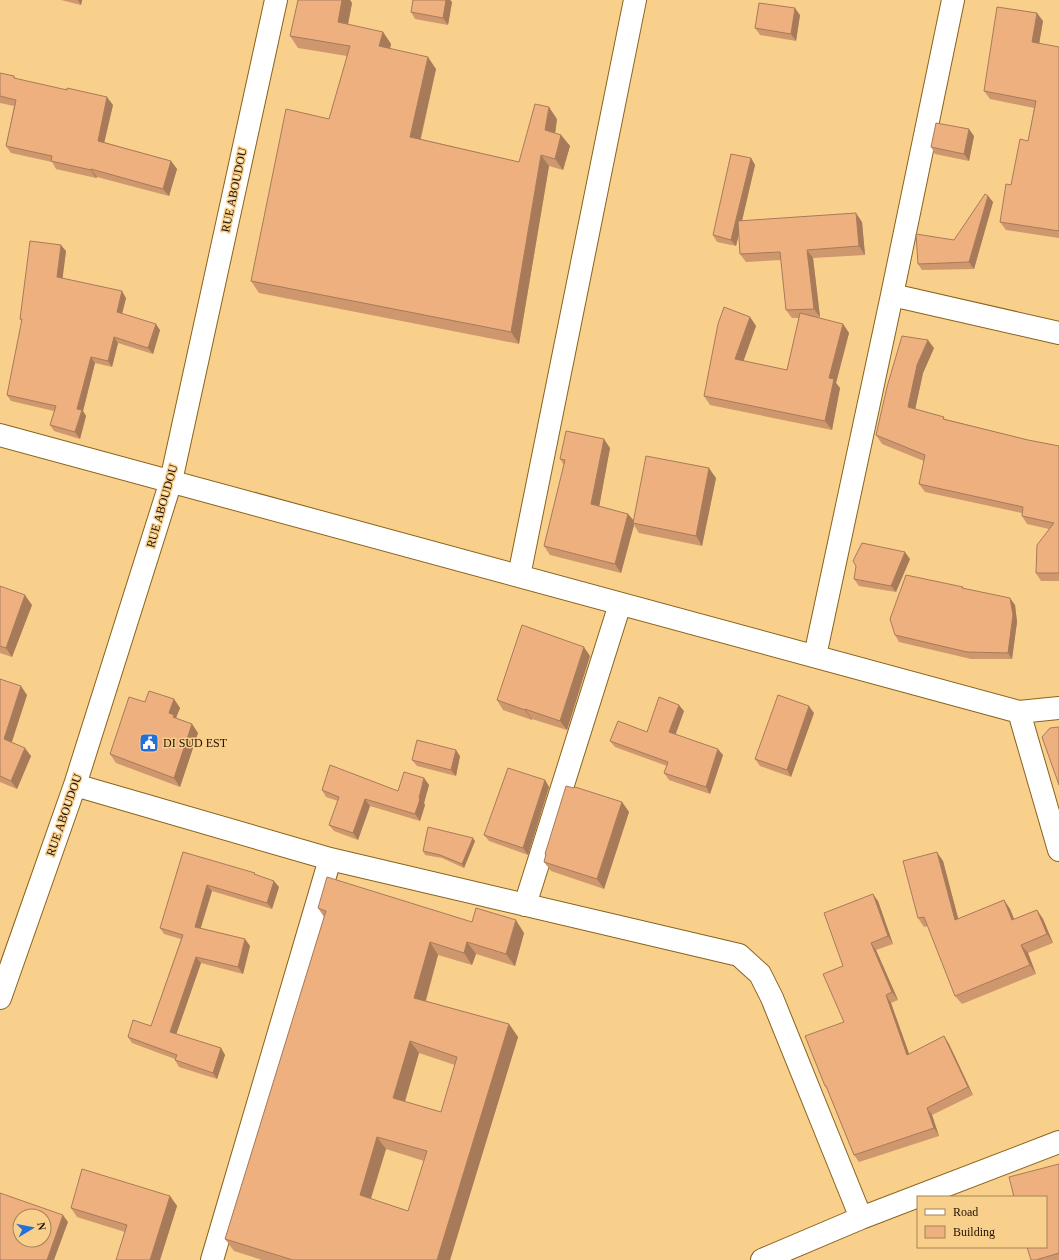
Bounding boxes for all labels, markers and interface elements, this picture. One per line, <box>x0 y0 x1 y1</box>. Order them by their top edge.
street label: RUE ABOUDOU <box>218 146 250 234</box>
street label: RUE ABOUDOU <box>143 462 181 549</box>
public building icon: DI SUD EST <box>138 732 160 754</box>
place label: DI SUD EST <box>163 736 228 750</box>
street label: RUE ABOUDOU <box>43 772 85 858</box>
legend <box>917 1196 1047 1248</box>
text: Road <box>953 1205 978 1219</box>
north arrow <box>12 1208 52 1248</box>
text: N <box>35 1221 48 1231</box>
text: Building <box>953 1225 995 1239</box>

